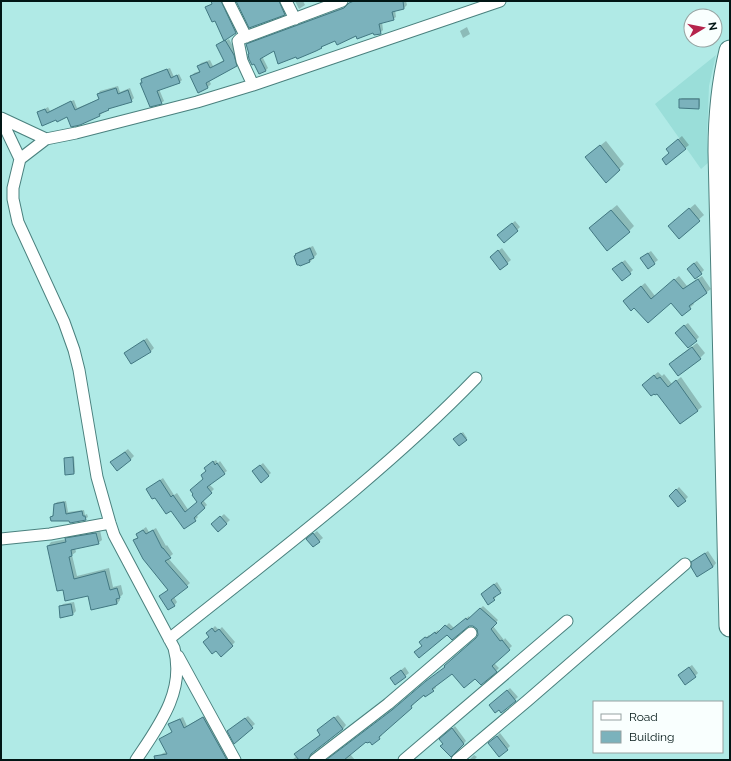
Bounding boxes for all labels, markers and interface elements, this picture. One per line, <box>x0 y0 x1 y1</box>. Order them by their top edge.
north arrow <box>683 8 723 48</box>
text: N <box>705 21 719 32</box>
legend <box>593 701 723 753</box>
text: Road <box>629 710 658 724</box>
text: Building <box>629 730 675 744</box>

